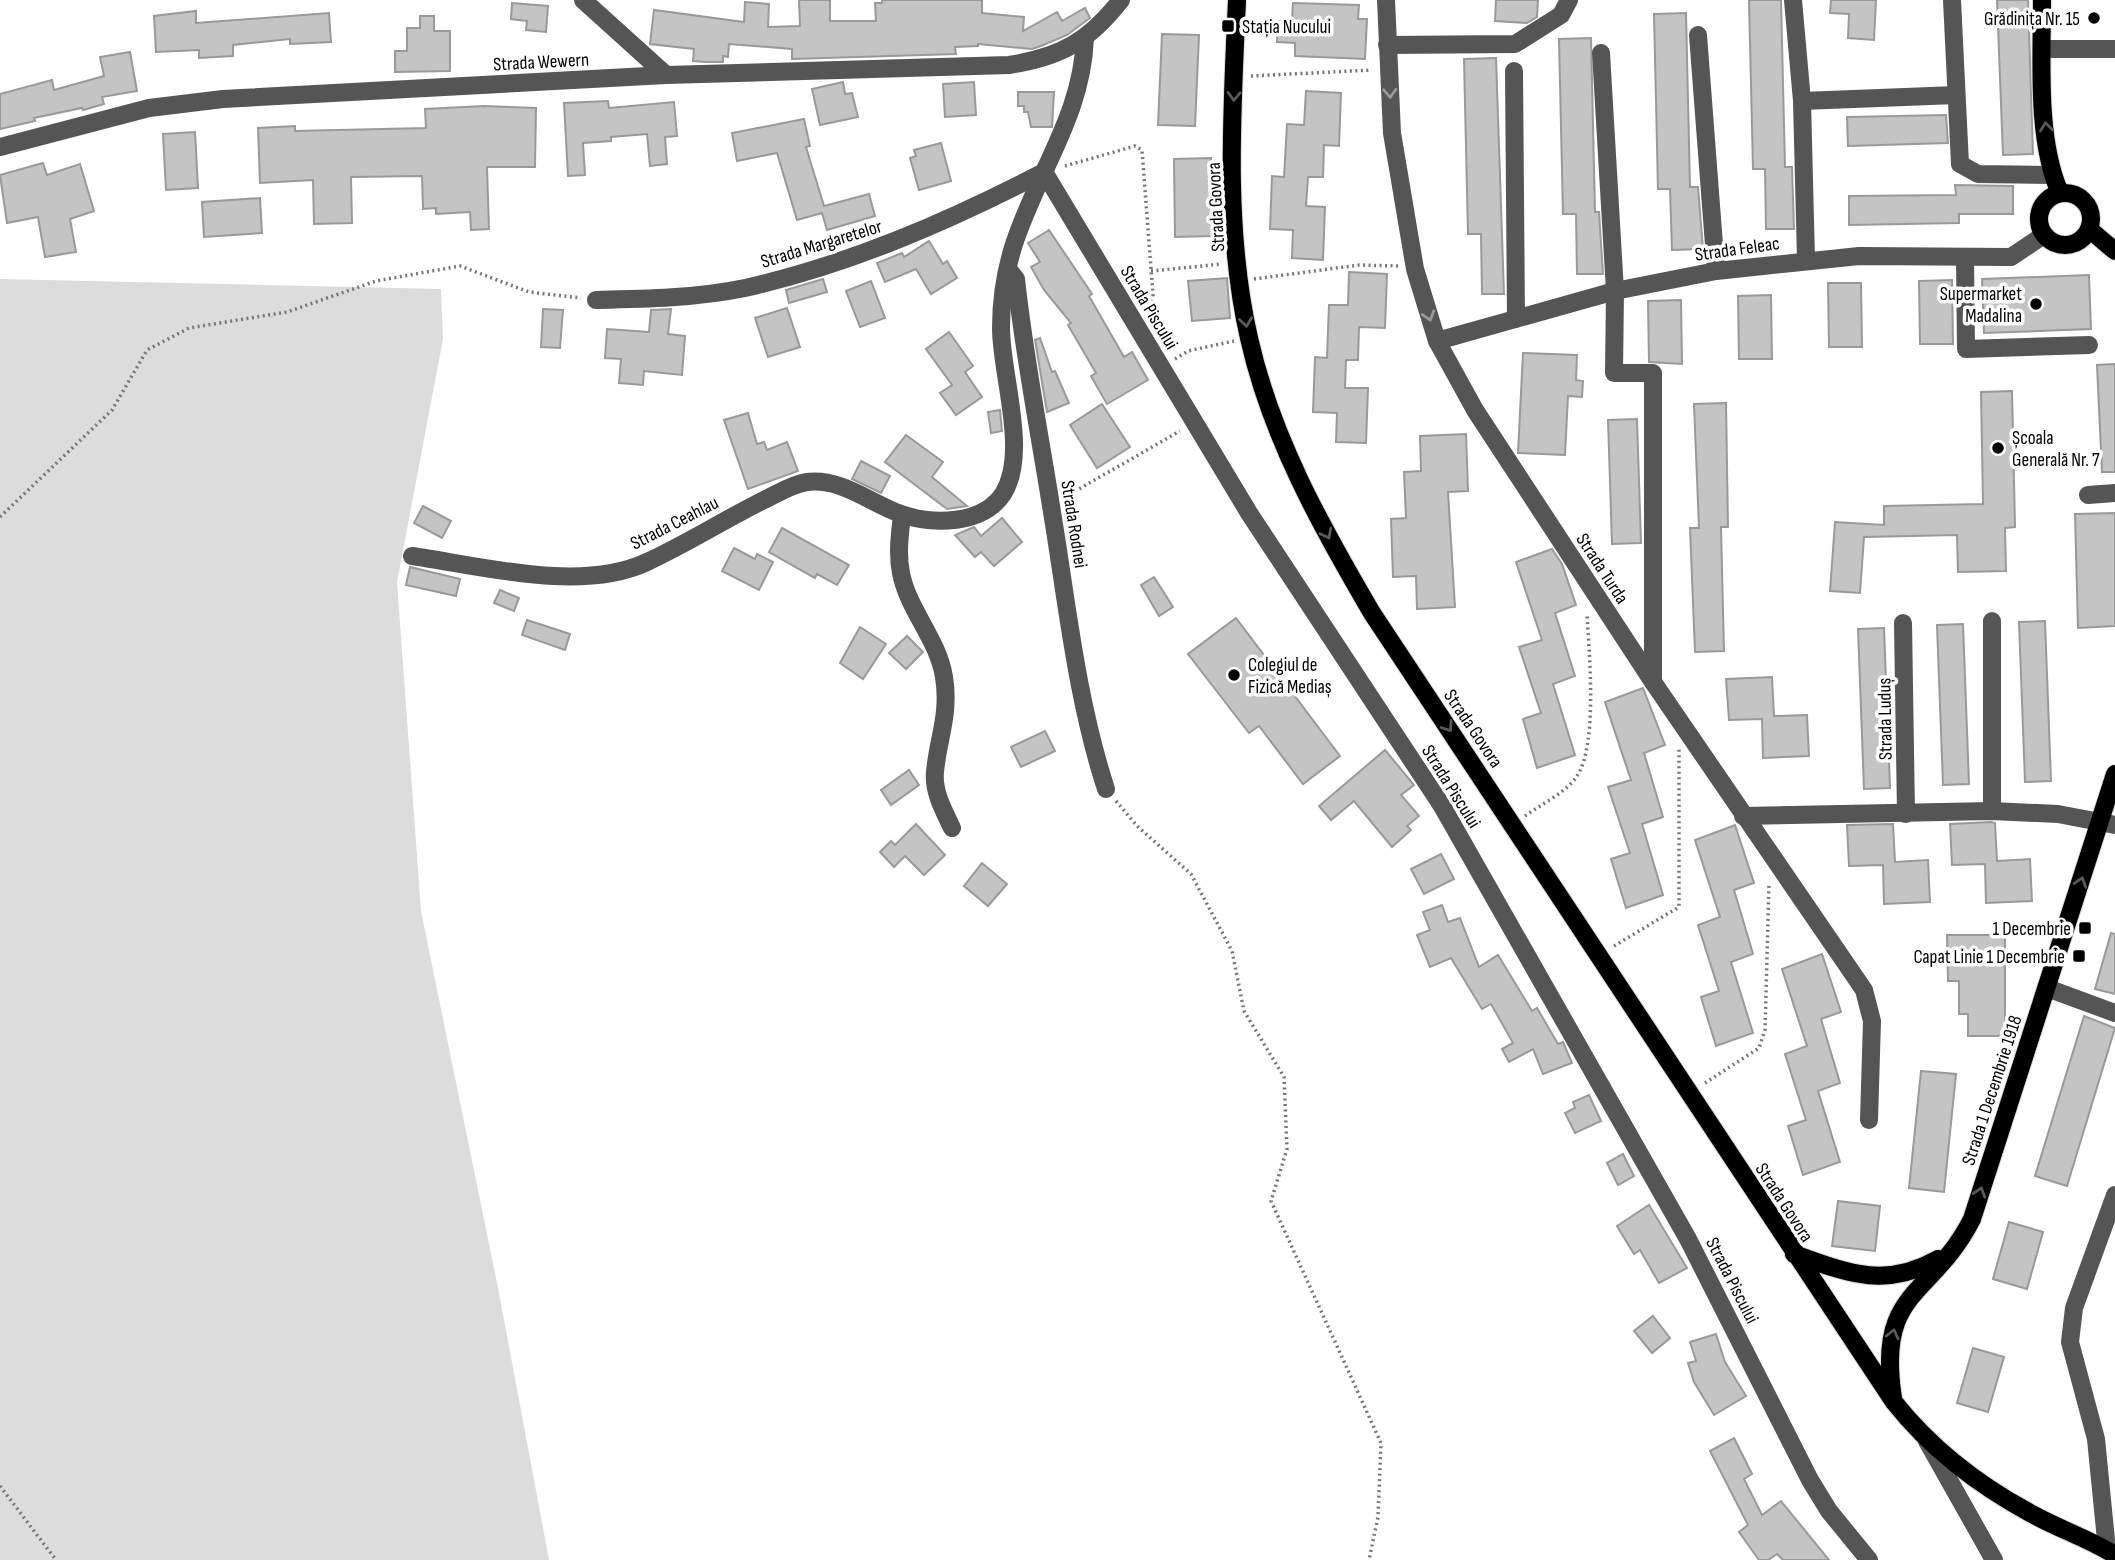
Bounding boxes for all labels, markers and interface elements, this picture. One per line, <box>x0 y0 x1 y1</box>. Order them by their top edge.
place label: Grădinița Nr. 15 <box>1984 8 2080 31</box>
marker: Grădinița Nr. 15 <box>2086 10 2102 26</box>
place label: Stația Nucului <box>1242 16 1331 39</box>
marker: Stația Nucului <box>1220 18 1236 34</box>
street label: Strada Wewern <box>492 48 590 76</box>
one-way arrow <box>1382 87 1397 98</box>
one-way arrow <box>1226 91 1242 101</box>
one-way arrow <box>2039 121 2054 132</box>
street label: Strada Govora <box>1203 162 1230 252</box>
street label: Strada Margaretelor <box>758 215 885 274</box>
street label: Strada Feleac <box>1693 232 1781 267</box>
street label: Strada Piscului <box>1115 262 1183 354</box>
place label: Supermarket Madalina <box>1940 283 2022 328</box>
marker: Supermarket Madalina <box>2028 296 2044 312</box>
one-way arrow <box>1421 310 1436 322</box>
one-way arrow <box>1238 317 1253 328</box>
place label: Școala Generală Nr. 7 <box>2012 427 2100 472</box>
marker: Școala Generală Nr. 7 <box>1990 440 2006 456</box>
street label: Strada Rodnei <box>1055 479 1092 570</box>
street label: Strada Ceahlau <box>627 491 722 555</box>
one-way arrow <box>1319 527 1332 539</box>
street label: Strada Turda <box>1570 529 1633 608</box>
place label: Colegiul de Fizică Mediaș <box>1248 654 1332 699</box>
marker: Colegiul de Fizică Mediaș <box>1226 667 1242 683</box>
street label: Strada Luduș <box>1873 677 1898 760</box>
street label: Strada Govora <box>1438 685 1507 772</box>
one-way arrow <box>1440 719 1452 732</box>
street label: Strada Piscului <box>1416 741 1485 833</box>
one-way arrow <box>2073 877 2087 889</box>
place label: 1 Decembrie <box>1992 918 2071 941</box>
marker: 1 Decembrie <box>2077 920 2093 936</box>
place label: Capat Linie 1 Decembrie <box>1913 946 2065 969</box>
marker: Capat Linie 1 Decembrie <box>2071 948 2087 964</box>
street label: Strada 1 Decembrie 1918 <box>1957 1013 2028 1168</box>
street label: Strada Govora <box>1750 1159 1818 1247</box>
one-way arrow <box>1972 1186 1987 1198</box>
street label: Strada Piscului <box>1700 1234 1763 1328</box>
one-way arrow <box>1884 1328 1899 1340</box>

